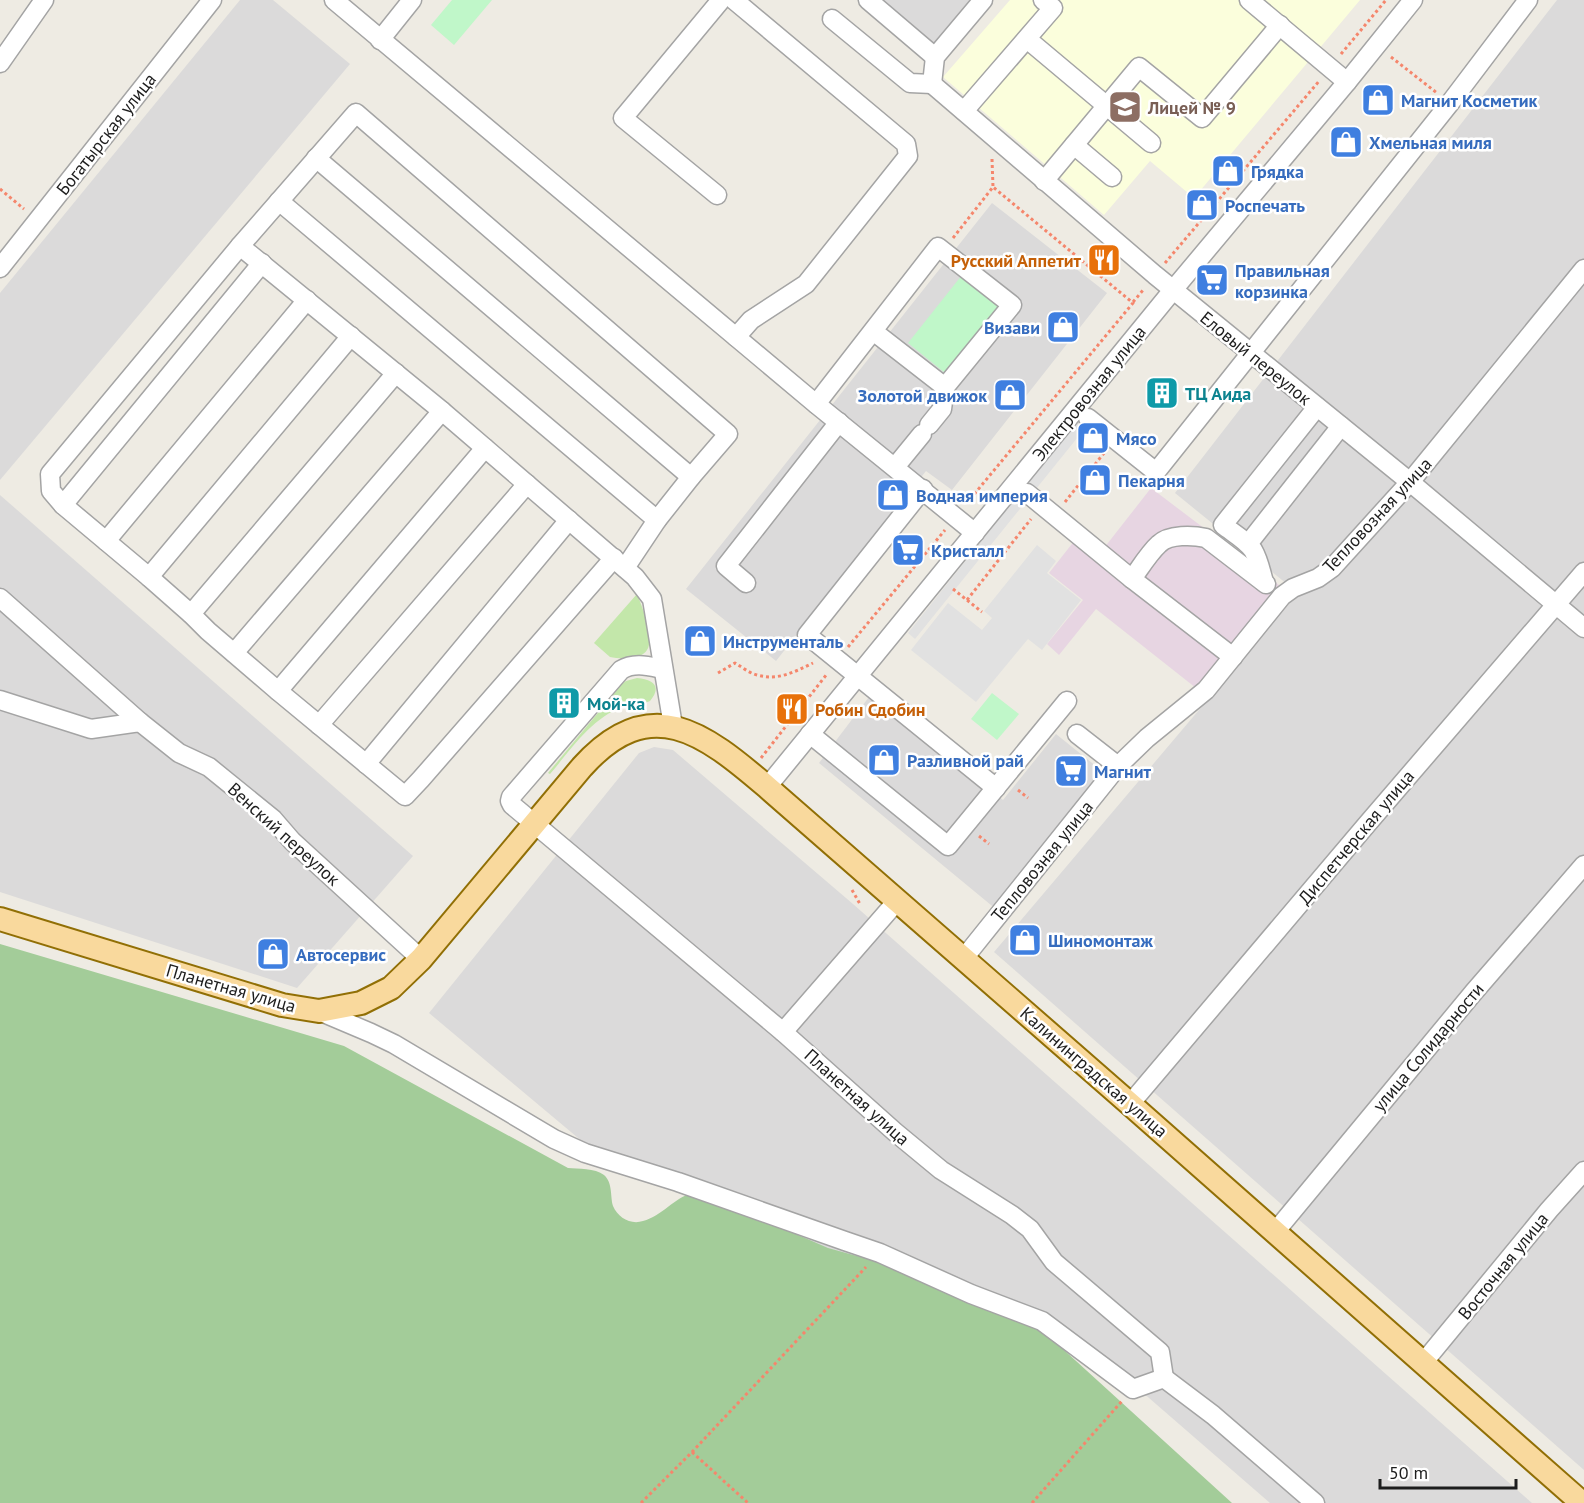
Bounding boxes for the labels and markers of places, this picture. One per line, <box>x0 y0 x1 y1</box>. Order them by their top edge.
shop icon: Магнит Косметик <box>1360 82 1396 118</box>
school or university icon: Лицей № 9 <box>1107 89 1143 125</box>
place label: Магнит Косметик <box>1401 89 1538 112</box>
place label: Лицей № 9 <box>1147 96 1236 119</box>
shop icon: Хмельная миля <box>1328 124 1364 160</box>
place label: Хмельная миля <box>1369 131 1492 154</box>
shop icon: Грядка <box>1210 153 1246 189</box>
place label: Грядка <box>1251 160 1304 183</box>
shop icon: Роспечать <box>1184 187 1220 223</box>
place label: Роспечать <box>1225 194 1305 217</box>
restaurant icon: Русский Аппетит <box>1086 242 1122 278</box>
place label: Русский Аппетит <box>951 249 1081 272</box>
place label: Правильная корзинка <box>1235 259 1330 303</box>
supermarket icon: Правильная корзинка <box>1194 262 1230 298</box>
shop icon: Визави <box>1045 309 1081 345</box>
place label: Визави <box>984 316 1040 339</box>
building icon: ТЦ Аида <box>1144 375 1180 411</box>
shop icon: Золотой движок <box>992 377 1028 413</box>
place label: ТЦ Аида <box>1185 382 1251 405</box>
place label: Золотой движок <box>858 384 987 407</box>
shop icon: Мясо <box>1075 420 1111 456</box>
place label: Мясо <box>1116 427 1157 450</box>
shop icon: Пекарня <box>1077 462 1113 498</box>
place label: Пекарня <box>1118 469 1185 492</box>
shop icon: Водная империя <box>875 477 911 513</box>
place label: Водная империя <box>916 484 1048 507</box>
supermarket icon: Кристалл <box>890 532 926 568</box>
place label: Кристалл <box>931 539 1004 562</box>
shop icon: Инструменталь <box>682 623 718 659</box>
place label: Инструменталь <box>723 630 844 653</box>
building icon: Мой-ка <box>546 685 582 721</box>
restaurant icon: Робин Сдобин <box>774 691 810 727</box>
place label: Мой-ка <box>587 692 645 715</box>
place label: Робин Сдобин <box>815 698 926 721</box>
shop icon: Разливной рай <box>866 742 902 778</box>
place label: Разливной рай <box>907 749 1024 772</box>
supermarket icon: Магнит <box>1053 753 1089 789</box>
place label: Магнит <box>1094 760 1152 783</box>
shop icon: Шиномонтаж <box>1007 922 1043 958</box>
place label: Шиномонтаж <box>1048 929 1153 952</box>
shop icon: Автосервис <box>255 936 291 972</box>
place label: Автосервис <box>296 943 386 966</box>

